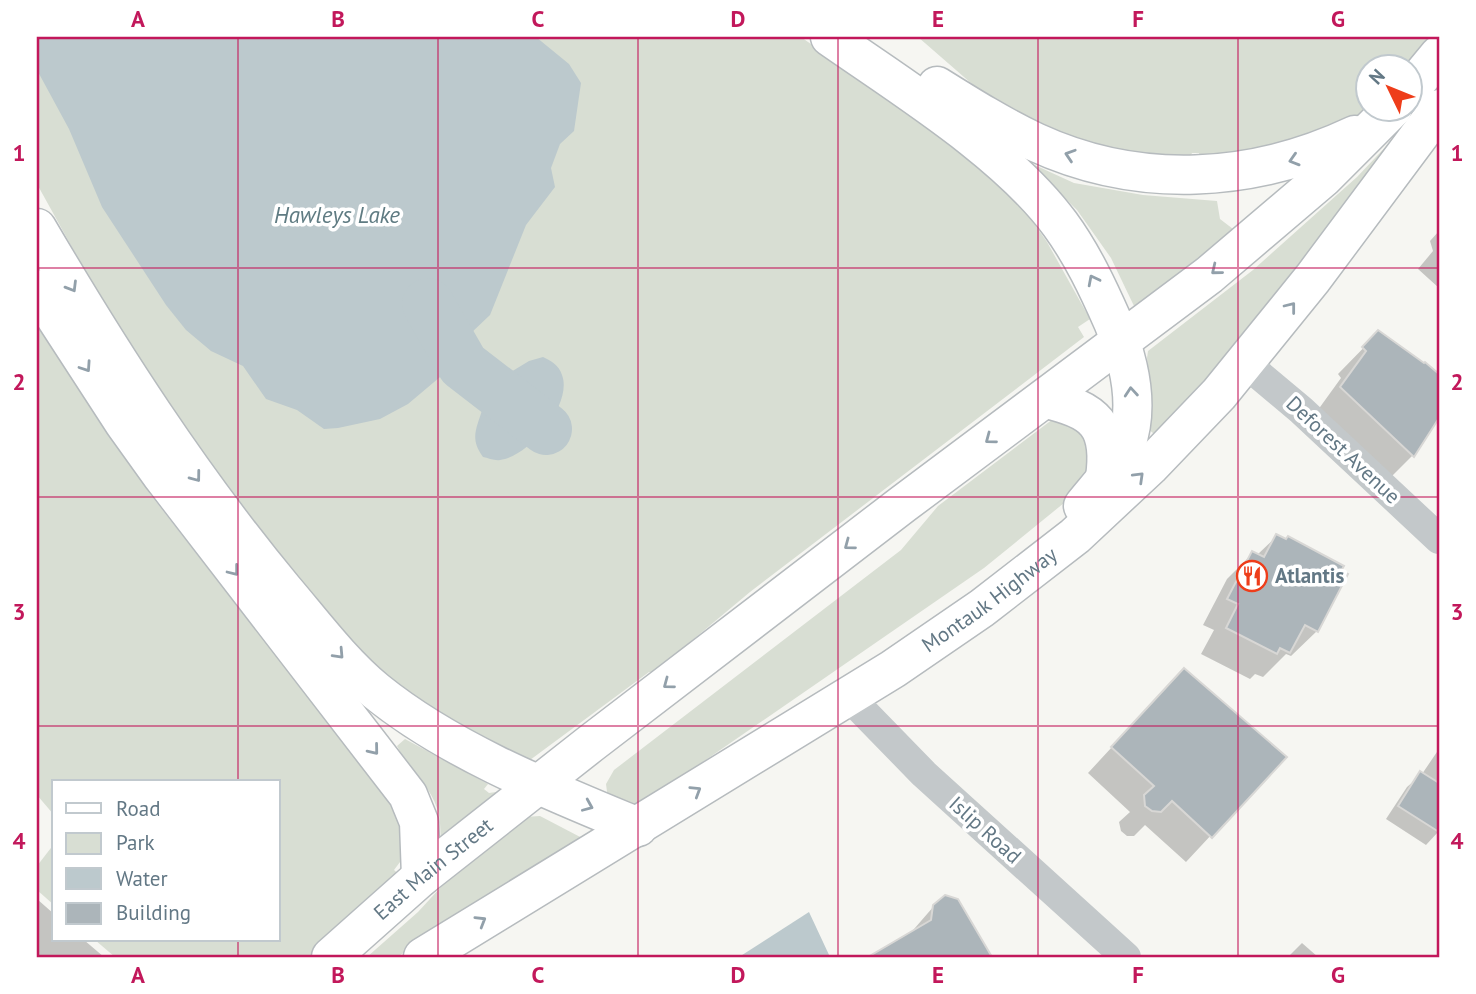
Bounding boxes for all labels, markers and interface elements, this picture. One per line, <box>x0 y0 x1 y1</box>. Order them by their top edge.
text: A <box>131 4 145 33</box>
text: B <box>331 4 345 33</box>
text: C <box>532 4 545 33</box>
text: D <box>731 4 745 33</box>
text: E <box>932 4 944 33</box>
text: F <box>1132 4 1144 33</box>
text: G <box>1331 4 1345 33</box>
north arrow <box>1354 52 1424 122</box>
text: N <box>1364 64 1390 89</box>
text: 1 <box>12 138 26 167</box>
text: 1 <box>1450 138 1464 167</box>
one-way arrow <box>1064 149 1077 163</box>
one-way arrow <box>1288 151 1300 166</box>
water label: Hawleys Lake <box>274 200 400 229</box>
one-way arrow <box>1211 262 1224 274</box>
one-way arrow <box>1088 275 1102 287</box>
one-way arrow <box>63 279 76 292</box>
one-way arrow <box>1282 303 1295 315</box>
one-way arrow <box>78 359 91 372</box>
text: 2 <box>12 367 26 396</box>
text: 2 <box>1450 367 1464 396</box>
one-way arrow <box>1124 386 1139 397</box>
street label: Deforest Avenue <box>1281 390 1406 509</box>
one-way arrow <box>986 430 998 443</box>
one-way arrow <box>188 469 201 482</box>
one-way arrow <box>1131 473 1144 486</box>
one-way arrow <box>844 537 856 549</box>
street label: Montauk Highway <box>916 541 1063 658</box>
restaurant icon: Atlantis <box>1235 559 1269 593</box>
place label: Atlantis <box>1275 562 1344 589</box>
one-way arrow <box>226 564 239 576</box>
text: 3 <box>12 597 26 626</box>
text: 3 <box>1450 597 1464 626</box>
one-way arrow <box>331 646 343 659</box>
one-way arrow <box>664 676 676 688</box>
one-way arrow <box>366 743 379 755</box>
legend <box>52 780 280 942</box>
one-way arrow <box>688 787 701 800</box>
street label: Islip Road <box>944 790 1027 869</box>
text: Road <box>116 795 160 822</box>
one-way arrow <box>581 798 593 812</box>
street label: East Main Street <box>368 812 498 926</box>
text: 4 <box>12 826 26 855</box>
text: 4 <box>1450 826 1464 855</box>
text: Park <box>116 829 155 856</box>
text: Water <box>116 865 168 892</box>
text: Building <box>116 899 191 926</box>
one-way arrow <box>473 916 486 929</box>
text: A <box>131 960 145 989</box>
text: B <box>331 960 345 989</box>
text: C <box>532 960 545 989</box>
text: D <box>731 960 745 989</box>
text: E <box>932 960 944 989</box>
text: F <box>1132 960 1144 989</box>
text: G <box>1331 960 1345 989</box>

